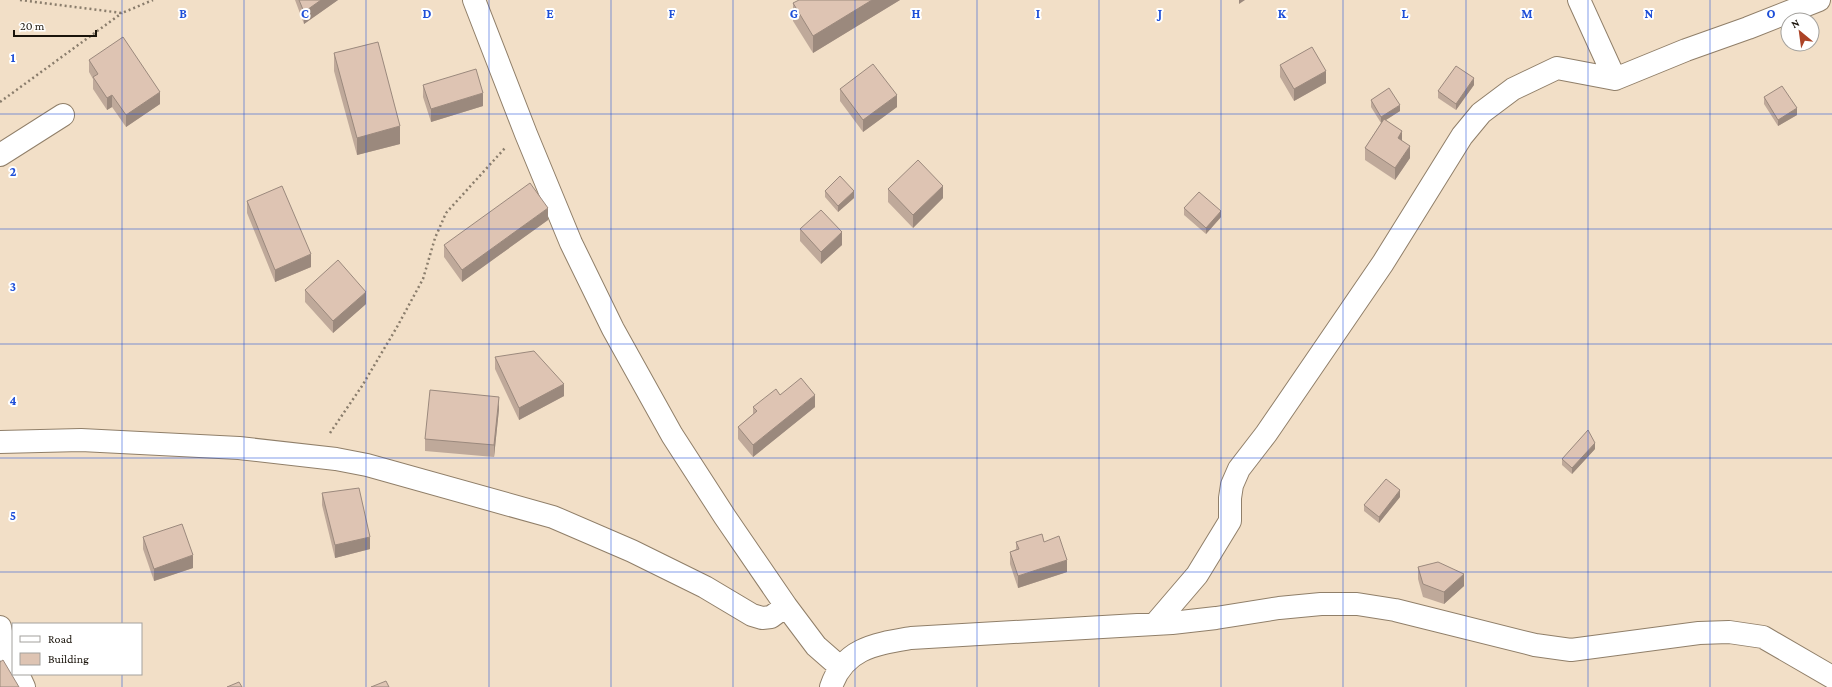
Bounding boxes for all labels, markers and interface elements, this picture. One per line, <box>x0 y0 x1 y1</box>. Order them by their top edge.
text: B <box>179 6 187 21</box>
text: C <box>301 6 309 21</box>
text: D <box>423 6 432 21</box>
text: E <box>546 6 554 21</box>
text: F <box>669 6 676 21</box>
text: G <box>790 6 798 21</box>
text: H <box>912 6 921 21</box>
text: I <box>1036 6 1040 21</box>
text: J <box>1156 6 1162 21</box>
text: K <box>1278 6 1287 21</box>
text: L <box>1402 6 1409 21</box>
text: M <box>1521 6 1533 21</box>
text: N <box>1645 6 1654 21</box>
text: O <box>1767 6 1776 21</box>
scale bar <box>14 12 96 38</box>
north arrow <box>1780 12 1820 52</box>
text: N <box>1789 16 1802 30</box>
text: 20 m <box>20 19 45 33</box>
text: 1 <box>11 50 16 65</box>
text: 2 <box>10 164 17 179</box>
text: 3 <box>10 279 16 294</box>
text: 4 <box>9 393 17 408</box>
text: 5 <box>10 508 16 523</box>
legend <box>12 623 142 675</box>
text: Road <box>48 632 73 646</box>
text: Building <box>48 652 89 666</box>

